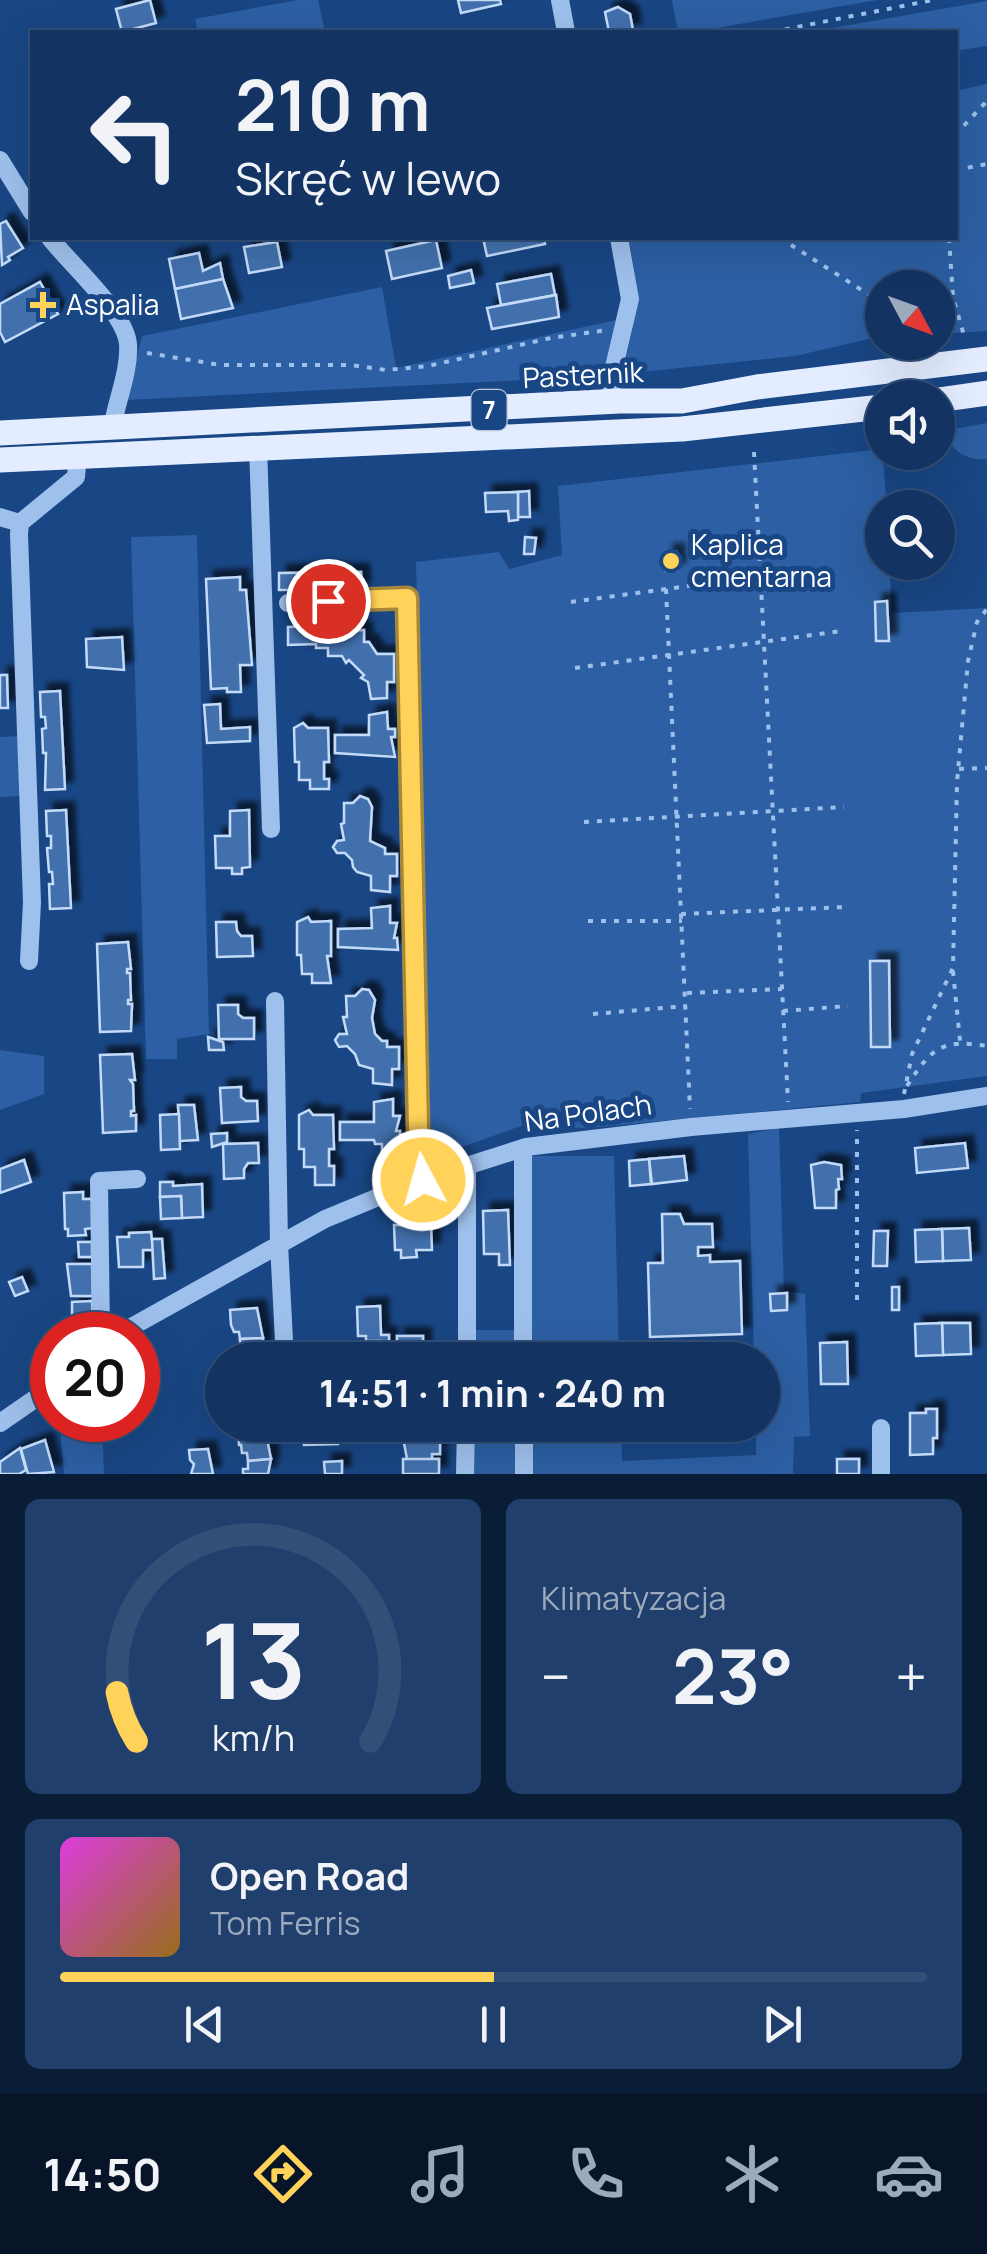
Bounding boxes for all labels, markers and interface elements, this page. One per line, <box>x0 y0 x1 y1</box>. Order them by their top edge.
text: 210 m <box>235 56 430 152</box>
icon: left <box>70 70 200 200</box>
text: Skręć w lewo <box>235 147 501 209</box>
north arrow <box>865 270 955 360</box>
map controls <box>865 270 955 580</box>
place label: Aspalia <box>66 285 159 323</box>
marker: Aspalia <box>30 292 56 318</box>
street label: Pasternik <box>522 352 645 396</box>
button: sound <box>865 380 955 470</box>
road number: 7 <box>472 390 506 430</box>
button: search <box>865 490 955 580</box>
place label: Kaplica cmentarna <box>691 525 832 595</box>
marker: Kaplica cmentarna <box>660 550 682 572</box>
pin <box>286 559 371 644</box>
icon: arrive <box>301 574 356 629</box>
street label: Na Polach <box>522 1084 654 1140</box>
position arrow <box>371 1128 475 1232</box>
speed limit sign: 20 <box>30 1312 160 1442</box>
text: 14:51 · 1 min · 240 m <box>319 1366 666 1418</box>
text: Klimatyzacja <box>541 1576 726 1620</box>
text: 13 <box>200 1588 306 1730</box>
text: 23° <box>672 1624 794 1727</box>
text: − <box>541 1638 571 1714</box>
text: + <box>895 1638 927 1714</box>
text: km/h <box>211 1713 295 1762</box>
text: Open Road <box>210 1849 409 1901</box>
text: Tom Ferris <box>210 1901 361 1945</box>
icon: previous <box>177 1997 232 2052</box>
icon: pause <box>466 1997 521 2052</box>
icon: next <box>755 1997 810 2052</box>
icon: directions <box>248 2139 318 2209</box>
icon: music <box>405 2139 475 2209</box>
icon: phone <box>561 2139 631 2209</box>
icon: climate <box>717 2139 787 2209</box>
icon: car <box>874 2139 944 2209</box>
text: 14:50 <box>43 2143 162 2205</box>

